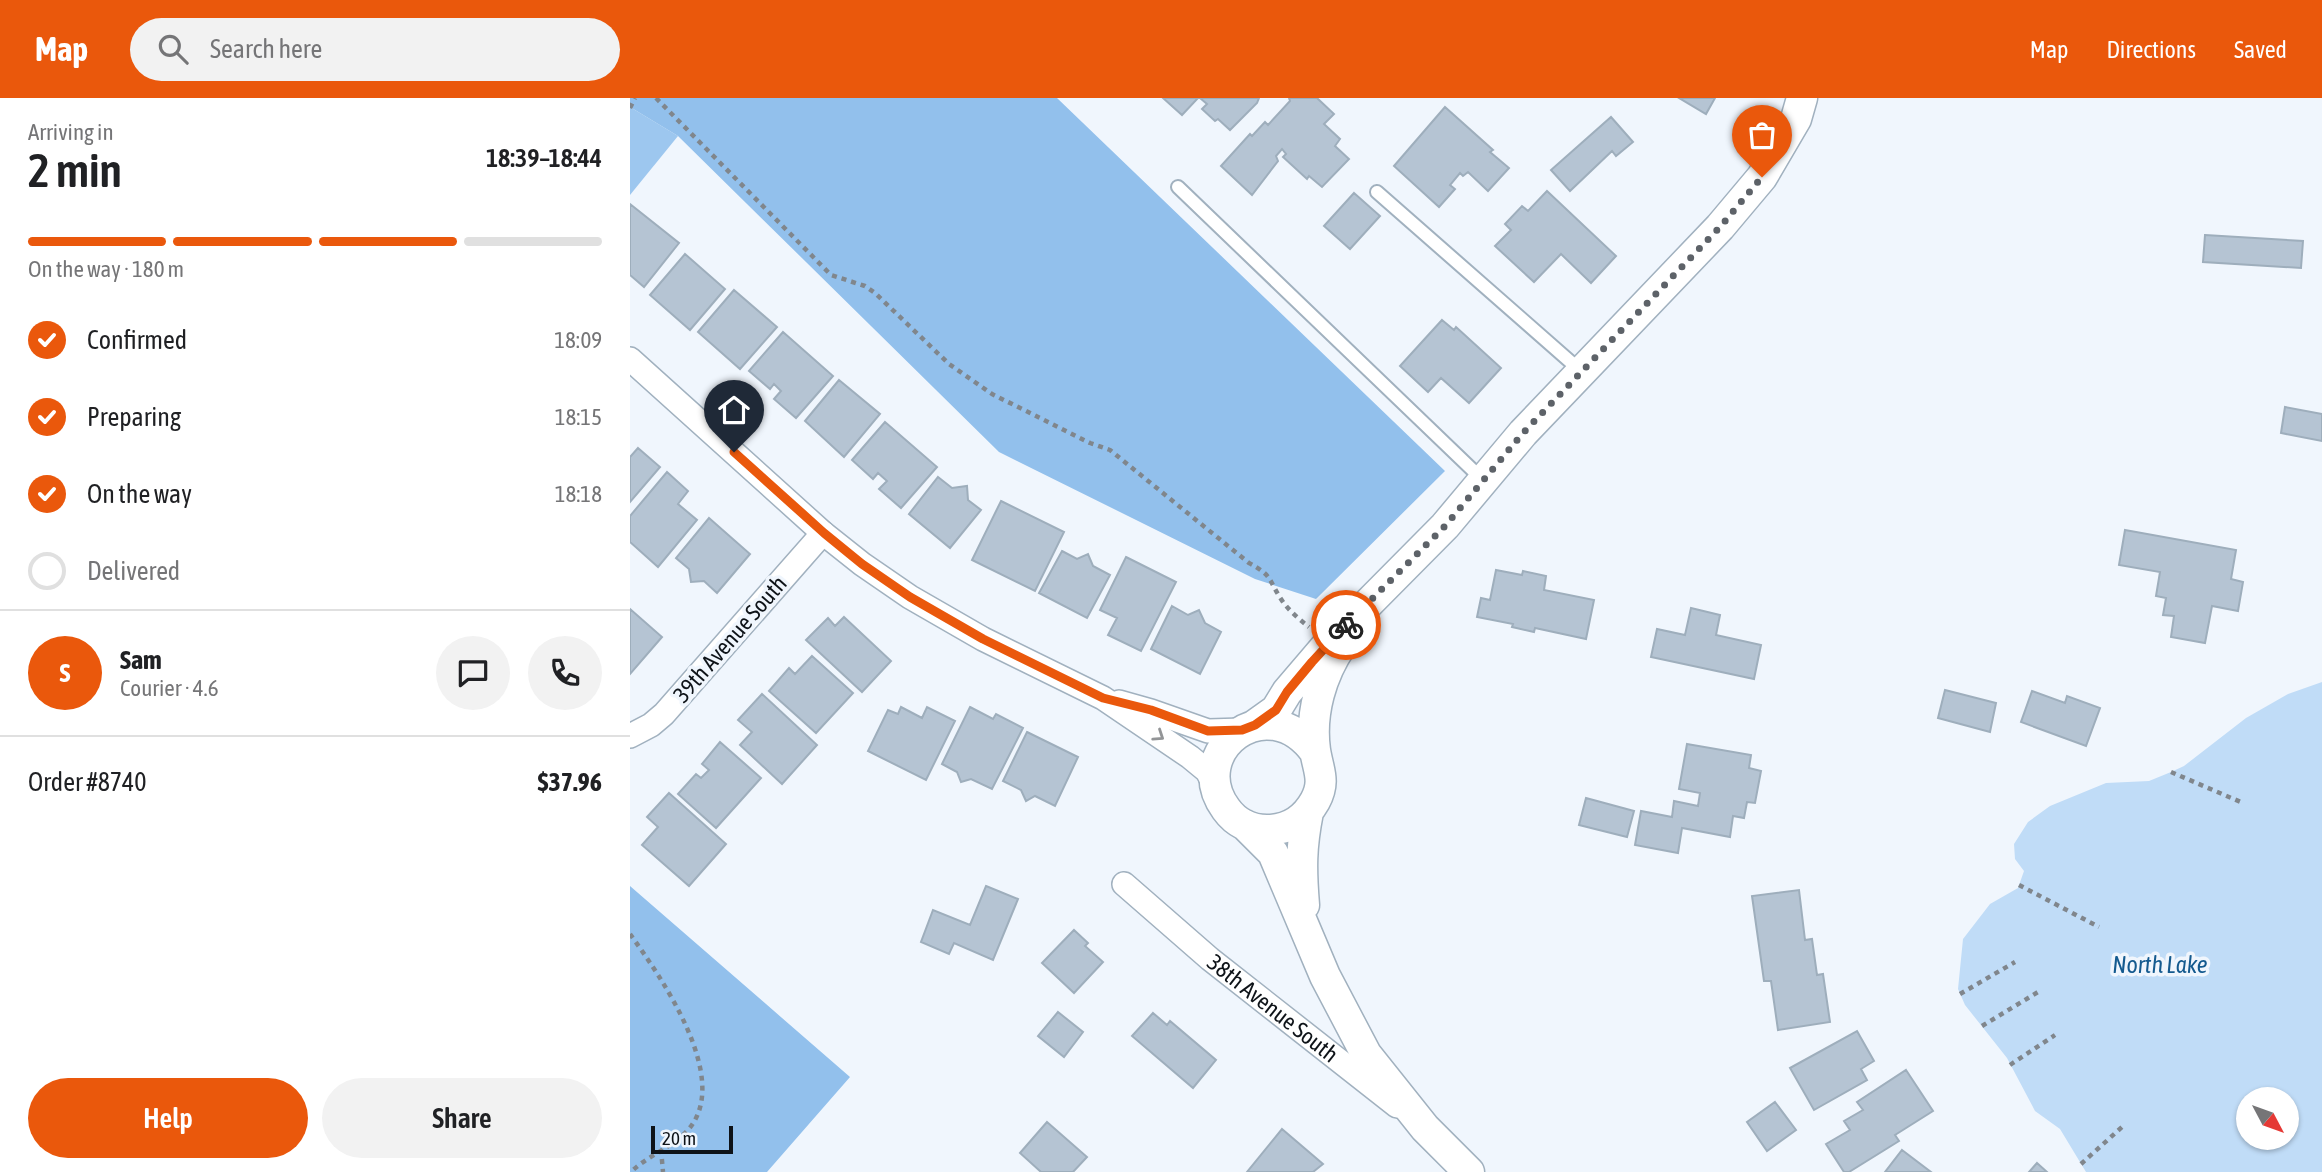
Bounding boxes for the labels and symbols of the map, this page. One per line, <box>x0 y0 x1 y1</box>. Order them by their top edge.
pin <box>1732 105 1792 177</box>
pin <box>704 380 764 452</box>
street label: 39th Avenue South <box>668 571 792 707</box>
courier <box>1311 590 1381 660</box>
one-way arrow <box>1151 728 1164 741</box>
street label: 38th Avenue South <box>1202 949 1343 1068</box>
water label: North Lake <box>2112 951 2208 978</box>
north arrow <box>2236 1087 2300 1150</box>
scale bar <box>651 1123 733 1155</box>

